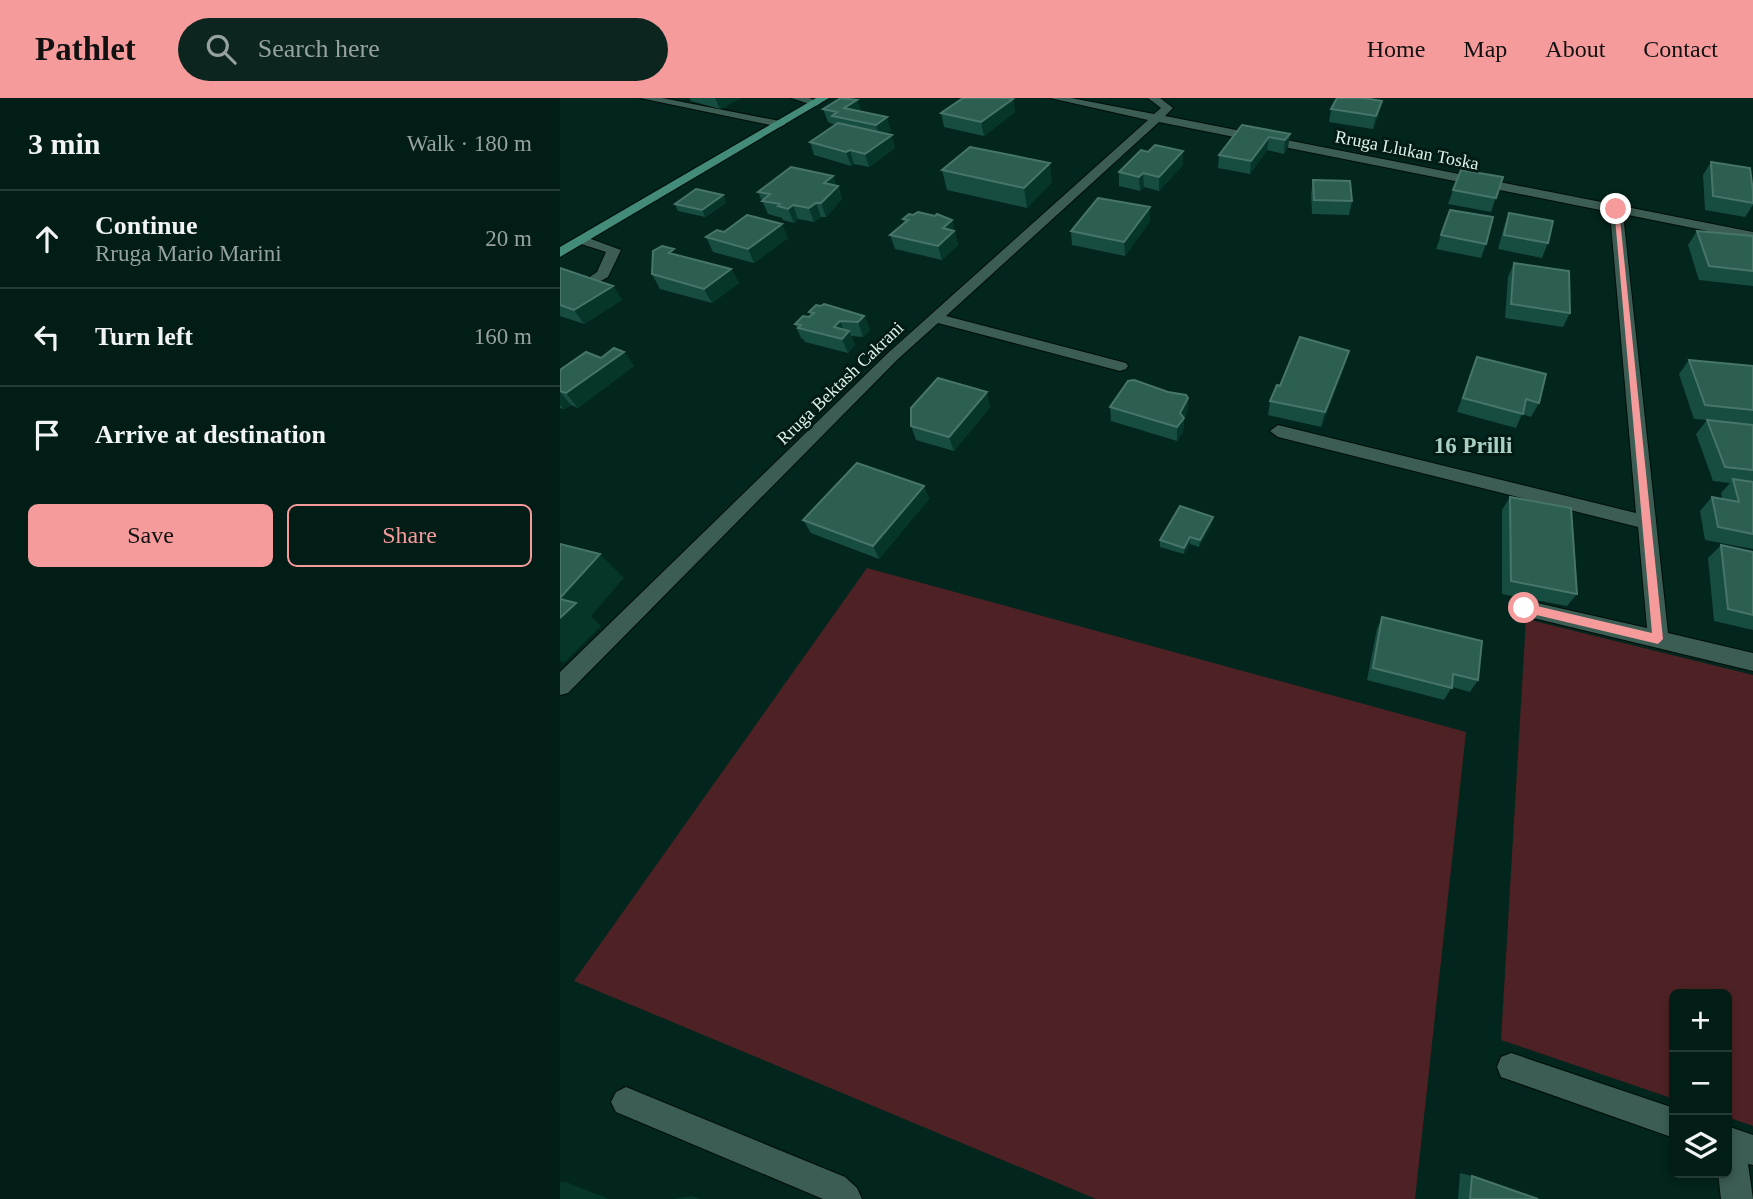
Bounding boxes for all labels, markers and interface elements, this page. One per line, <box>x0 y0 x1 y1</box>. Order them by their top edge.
search box <box>178 18 668 81</box>
icon: search <box>202 30 240 68</box>
text: Pathlet <box>35 31 136 67</box>
text: Search here <box>258 34 380 63</box>
text: Home <box>1367 36 1425 62</box>
text: Map <box>1463 36 1507 62</box>
text: About <box>1545 36 1605 62</box>
text: Contact <box>1643 36 1718 62</box>
street label: Rruga Llukan Toska <box>1333 126 1481 174</box>
text: 3 min <box>28 127 101 160</box>
text: Walk · 180 m <box>407 131 532 156</box>
route end <box>1600 193 1631 224</box>
text: Continue <box>95 211 198 240</box>
icon: ahead <box>28 220 66 258</box>
text: 20 m <box>485 226 532 251</box>
text: Rruga Mario Marini <box>95 241 282 266</box>
street label: Rruga Bektash Cakrani <box>773 317 907 449</box>
icon: left <box>28 318 66 356</box>
text: Turn left <box>95 322 193 351</box>
text: 160 m <box>474 324 532 349</box>
icon: arrive <box>28 416 66 454</box>
text: Arrive at destination <box>95 420 326 449</box>
district label: 16 Prilli <box>1434 433 1513 458</box>
button: Save <box>28 504 273 567</box>
button: Share <box>287 504 532 567</box>
route start <box>1508 592 1539 623</box>
map controls <box>1669 989 1732 1178</box>
button: + <box>1669 989 1732 1052</box>
button: − <box>1669 1052 1732 1115</box>
button: layers <box>1669 1115 1732 1178</box>

